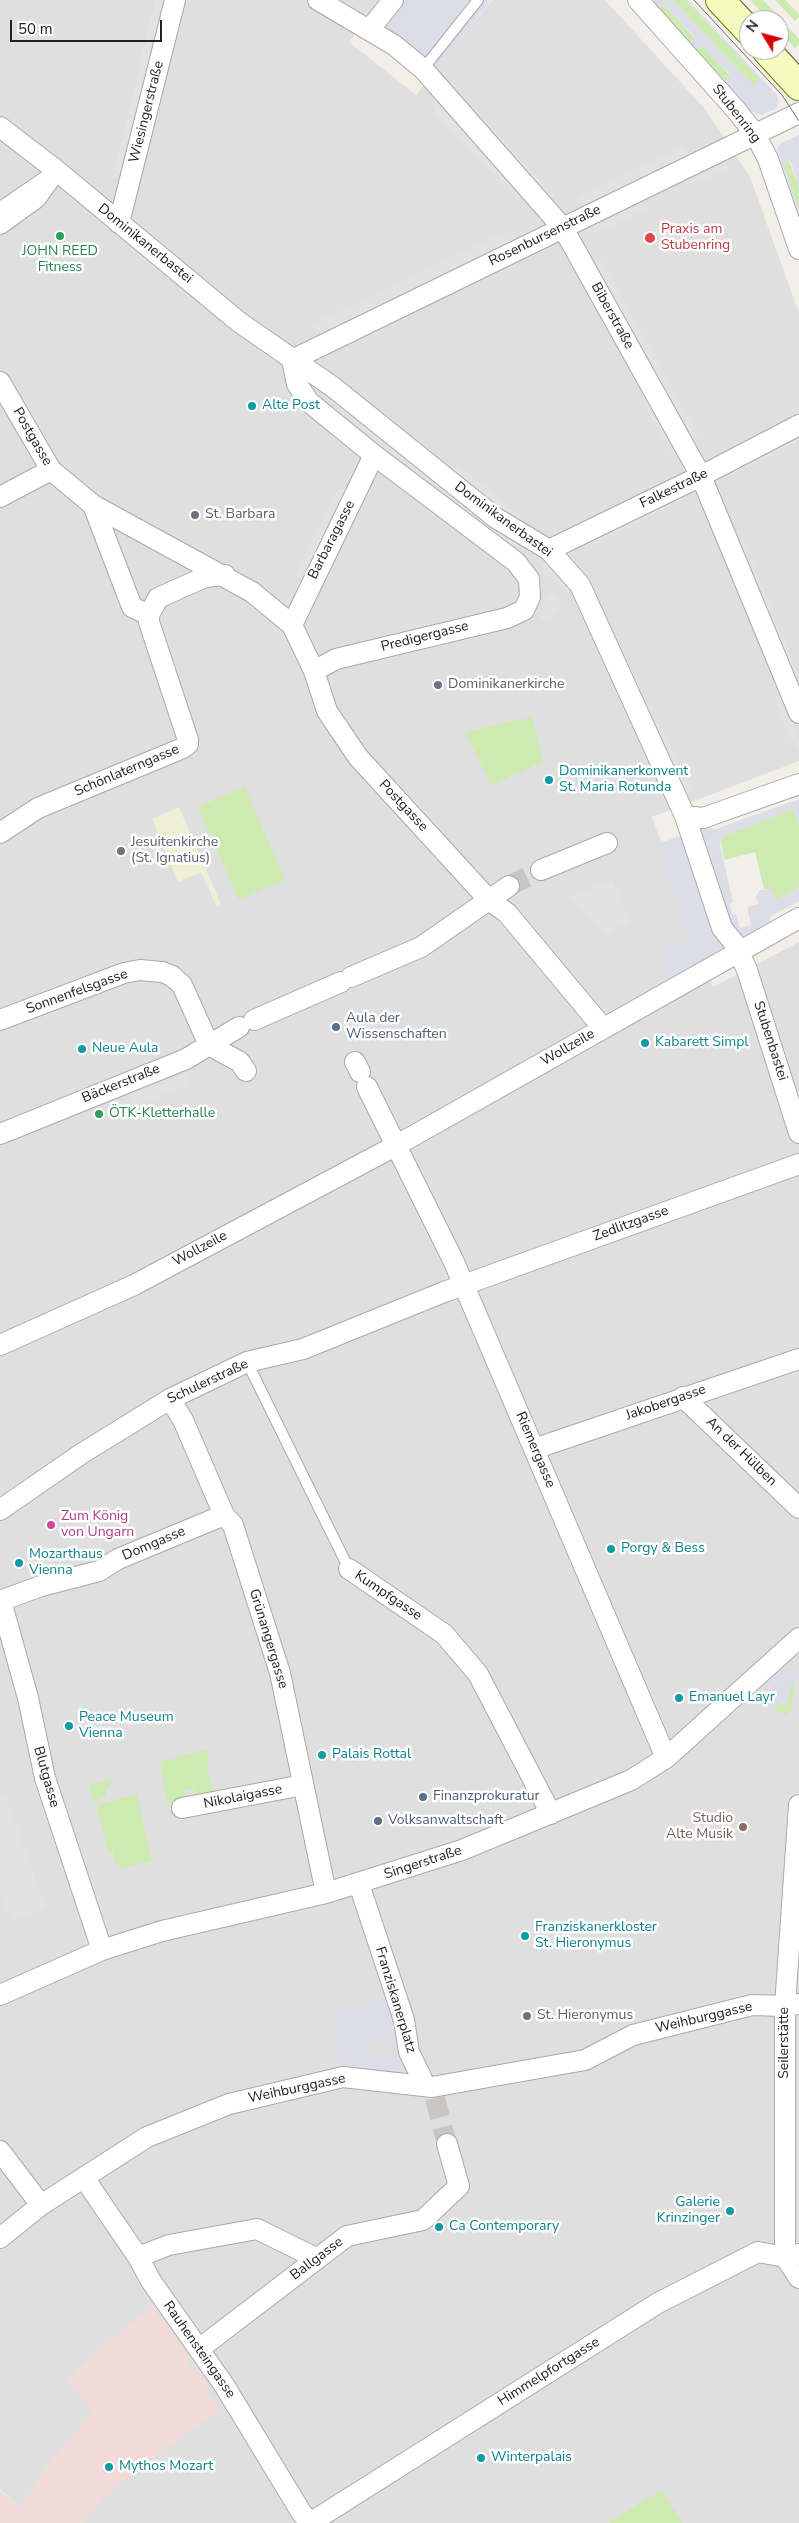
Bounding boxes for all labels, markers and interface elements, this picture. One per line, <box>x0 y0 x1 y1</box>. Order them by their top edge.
scale bar <box>12 10 165 42</box>
north arrow <box>739 10 789 60</box>
text: N <box>742 16 763 36</box>
text: 50 m <box>18 19 53 39</box>
street label: Wiesingerstraße <box>126 59 168 165</box>
street label: Stubenring <box>708 82 764 146</box>
street label: Dominikanerbastei <box>94 201 196 287</box>
street label: Rosenbursenstraße <box>486 202 604 270</box>
place label: Praxis am Stubenring <box>661 222 730 254</box>
marker: JOHN REED Fitness <box>54 230 66 242</box>
marker: Praxis am Stubenring <box>643 231 657 245</box>
place label: JOHN REED Fitness <box>22 244 98 276</box>
street label: Biberstraße <box>587 280 637 352</box>
place label: Alte Post <box>262 398 320 414</box>
marker: Alte Post <box>246 400 258 412</box>
street label: Postgasse <box>9 405 55 469</box>
street label: Falkestraße <box>637 465 711 513</box>
street label: Dominikanerbastei <box>451 479 555 561</box>
street label: Barbaragasse <box>305 498 359 582</box>
place label: St. Barbara <box>205 507 275 523</box>
marker: St. Barbara <box>189 509 201 521</box>
street label: Predigergasse <box>379 618 471 656</box>
place label: Dominikanerkirche <box>448 677 564 693</box>
marker: Dominikanerkirche <box>432 679 444 691</box>
street label: Schönlaterngasse <box>72 741 182 801</box>
place label: Dominikanerkonvent St. Maria Rotunda <box>559 764 688 796</box>
marker: Dominikanerkonvent St. Maria Rotunda <box>543 774 555 786</box>
street label: Postgasse <box>375 777 431 835</box>
place label: Jesuitenkirche (St. Ignatius) <box>131 835 218 868</box>
marker: Jesuitenkirche (St. Ignatius) <box>115 845 127 857</box>
street label: Sonnenfelsgasse <box>24 966 130 1018</box>
street label: Stubenbastei <box>749 999 791 1083</box>
place label: Aula der Wissenschaften <box>346 1011 447 1044</box>
marker: Aula der Wissenschaften <box>330 1021 342 1033</box>
street label: Wollzeile <box>538 1026 598 1070</box>
place label: Kabarett Simpl <box>655 1035 748 1051</box>
marker: Kabarett Simpl <box>639 1037 651 1049</box>
place label: Neue Aula <box>92 1041 158 1057</box>
marker: Neue Aula <box>76 1043 88 1055</box>
street label: Bäckerstraße <box>80 1061 162 1107</box>
place label: ÖTK-Kletterhalle <box>109 1106 215 1122</box>
marker: ÖTK-Kletterhalle <box>93 1108 105 1120</box>
street label: Zedlitzgasse <box>591 1203 671 1245</box>
street label: Wollzeile <box>170 1228 230 1270</box>
street label: Schulerstraße <box>165 1356 251 1408</box>
street label: Jakobergasse <box>624 1381 708 1425</box>
street label: Riemergasse <box>511 1409 559 1491</box>
street label: An der Hülben <box>702 1414 780 1490</box>
place label: Zum König von Ungarn <box>61 1509 134 1541</box>
marker: Zum König von Ungarn <box>45 1519 57 1531</box>
street label: Domgasse <box>120 1523 188 1565</box>
place label: Porgy & Bess <box>621 1541 705 1557</box>
marker: Porgy & Bess <box>605 1543 617 1555</box>
place label: Mozarthaus Vienna <box>29 1547 103 1580</box>
marker: Mozarthaus Vienna <box>13 1557 25 1569</box>
street label: Kumpfgasse <box>351 1567 425 1625</box>
street label: Grünangergasse <box>245 1587 291 1691</box>
place label: Emanuel Layr <box>689 1690 775 1706</box>
marker: Emanuel Layr <box>673 1692 685 1704</box>
place label: Peace Museum Vienna <box>79 1710 174 1742</box>
marker: Peace Museum Vienna <box>63 1720 75 1732</box>
street label: Blutgasse <box>29 1744 63 1810</box>
place label: Palais Rottal <box>332 1747 411 1763</box>
marker: Palais Rottal <box>316 1749 328 1761</box>
street label: Nikolaigasse <box>202 1781 284 1813</box>
place label: Finanzprokuratur <box>433 1789 540 1805</box>
marker: Finanzprokuratur <box>417 1791 429 1803</box>
place label: Studio Alte Musik <box>666 1811 733 1844</box>
place label: Volksanwaltschaft <box>388 1813 503 1829</box>
marker: Volksanwaltschaft <box>372 1815 384 1827</box>
marker: Studio Alte Musik <box>737 1821 749 1833</box>
street label: Singerstraße <box>382 1843 464 1883</box>
place label: Franziskanerkloster St. Hieronymus <box>535 1920 657 1952</box>
marker: Franziskanerkloster St. Hieronymus <box>519 1930 531 1942</box>
street label: Franziskanerplatz <box>371 1945 419 2055</box>
street label: Weihburggasse <box>654 1999 754 2037</box>
street label: Seilerstätte <box>777 2007 793 2079</box>
place label: St. Hieronymus <box>537 2008 633 2024</box>
marker: St. Hieronymus <box>521 2010 533 2022</box>
street label: Weihburggasse <box>247 2071 347 2107</box>
place label: Galerie Krinzinger <box>657 2195 720 2228</box>
marker: Galerie Krinzinger <box>724 2205 736 2217</box>
place label: Ca Contemporary <box>449 2219 559 2235</box>
marker: Ca Contemporary <box>433 2221 445 2233</box>
street label: Ballgasse <box>287 2234 347 2284</box>
street label: Rauhensteingasse <box>159 2298 239 2402</box>
street label: Himmelpfortgasse <box>495 2334 603 2410</box>
place label: Winterpalais <box>491 2450 572 2466</box>
marker: Winterpalais <box>475 2452 487 2464</box>
place label: Mythos Mozart <box>119 2459 213 2475</box>
marker: Mythos Mozart <box>103 2461 115 2473</box>

